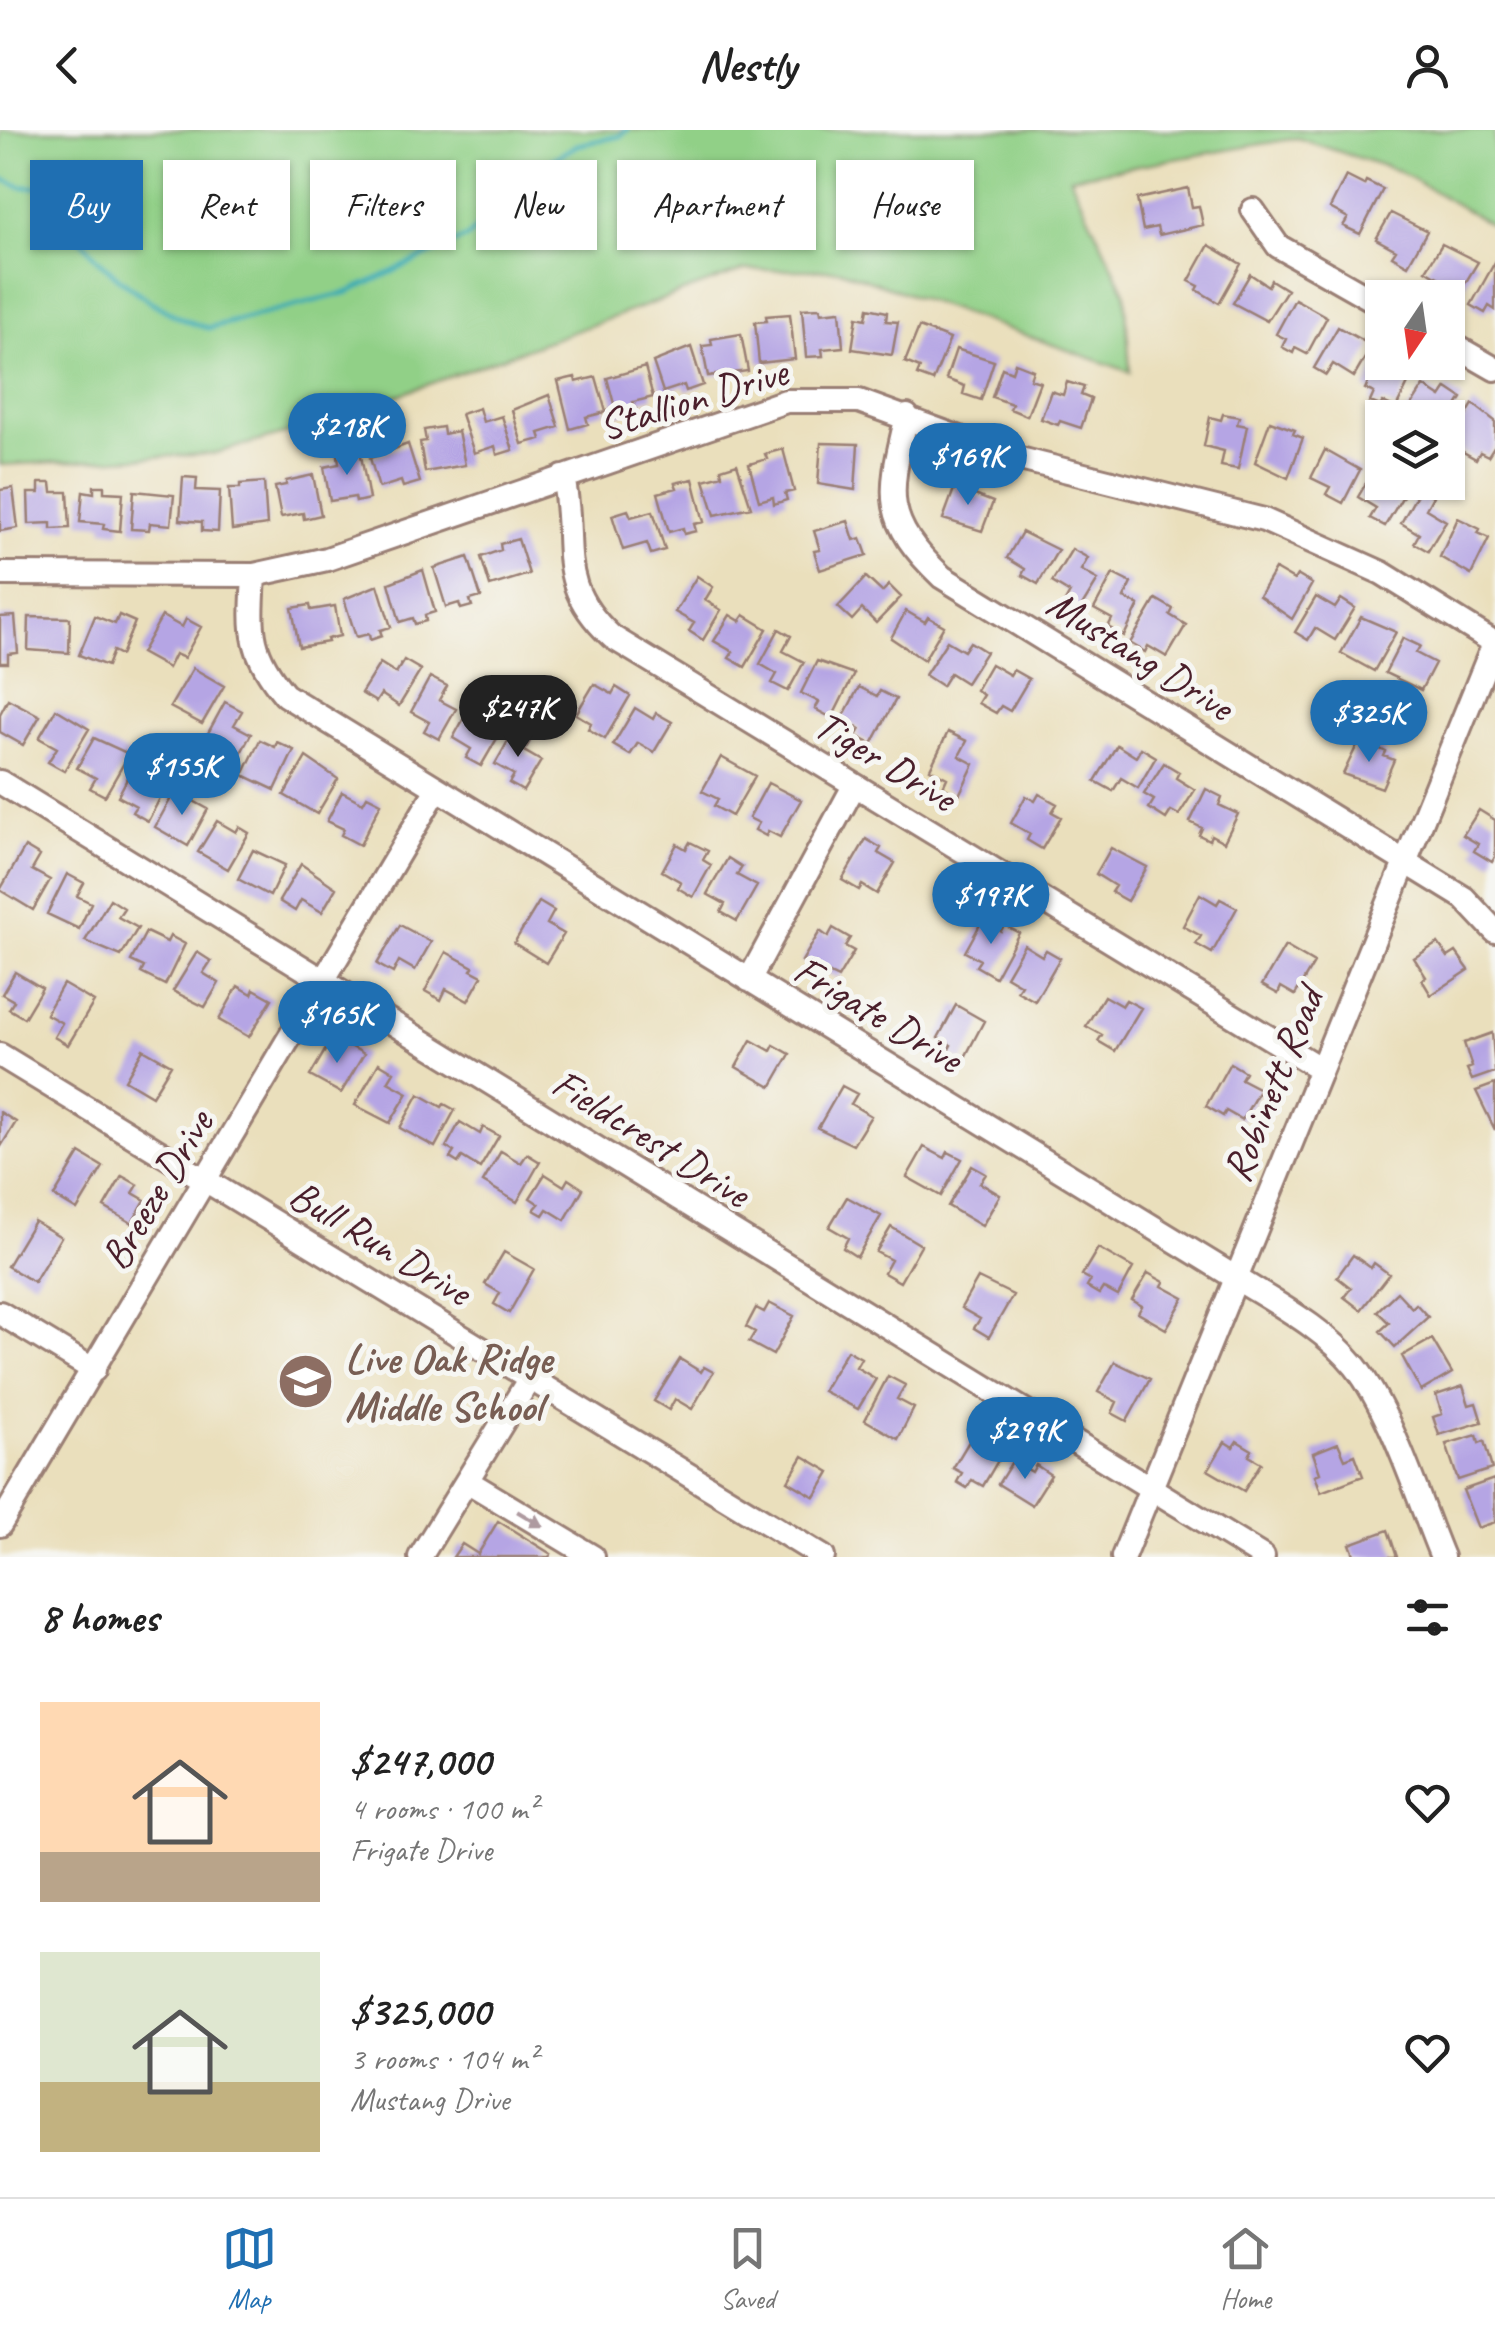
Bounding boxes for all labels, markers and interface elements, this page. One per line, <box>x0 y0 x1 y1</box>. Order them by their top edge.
text: Nestly <box>699 37 796 94</box>
icon: back <box>40 38 95 93</box>
icon: person <box>1400 38 1455 93</box>
chip: Buy <box>30 160 143 250</box>
chip: Rent <box>163 160 290 250</box>
chip: Filters <box>310 160 456 250</box>
chip: New <box>476 160 597 250</box>
chip: Apartment <box>617 160 816 250</box>
chip: House <box>836 160 974 250</box>
north arrow <box>1365 280 1465 380</box>
map controls <box>1365 280 1465 500</box>
street label: Stallion Drive <box>592 345 796 453</box>
pin: $218K <box>277 393 417 478</box>
button: layers <box>1365 400 1465 500</box>
text: $218K <box>310 405 384 446</box>
pin: $169K <box>898 423 1038 508</box>
text: $169K <box>931 435 1005 476</box>
street label: Mustang Drive <box>1037 577 1246 735</box>
pin: $247K <box>448 675 588 760</box>
pin: $325K <box>1299 680 1439 765</box>
text: $247K <box>481 687 555 728</box>
text: $325K <box>1332 692 1406 733</box>
street label: Tiger Drive <box>805 698 968 826</box>
pin: $155K <box>112 733 252 818</box>
text: $155K <box>146 745 218 786</box>
pin: $197K <box>921 862 1061 947</box>
text: $197K <box>954 874 1028 915</box>
street label: Frigate Drive <box>784 943 974 1086</box>
street label: Robinett Road <box>1210 975 1338 1189</box>
pin: $165K <box>267 981 407 1066</box>
text: $165K <box>300 993 374 1034</box>
street label: Fieldcrest Drive <box>542 1056 762 1221</box>
street label: Breeze Drive <box>89 1099 226 1279</box>
street label: Bull Run Drive <box>280 1168 483 1320</box>
place label: Live Oak Ridge Middle School <box>345 1332 555 1433</box>
school or university icon: Live Oak Ridge Middle School <box>276 1352 336 1412</box>
pin: $299K <box>955 1397 1095 1482</box>
text: $299K <box>988 1409 1062 1450</box>
one-way arrow <box>516 1510 544 1527</box>
icon: filters <box>1400 1590 1455 1645</box>
text: 8 homes <box>40 1591 159 1644</box>
text: $247,000 <box>350 1735 490 1788</box>
icon: home <box>120 1742 240 1862</box>
icon: heart <box>1400 1775 1455 1830</box>
text: 4 rooms · 100 m² <box>350 1788 537 1829</box>
text: Frigate Drive <box>350 1829 492 1870</box>
text: $325,000 <box>350 1985 490 2038</box>
icon: home <box>120 1992 240 2112</box>
icon: heart <box>1400 2025 1455 2080</box>
text: 3 rooms · 104 m² <box>350 2038 537 2079</box>
text: Mustang Drive <box>350 2079 509 2120</box>
tab: Map <box>222 2221 277 2316</box>
tab: Saved <box>720 2221 775 2316</box>
tab: Home <box>1218 2221 1273 2316</box>

